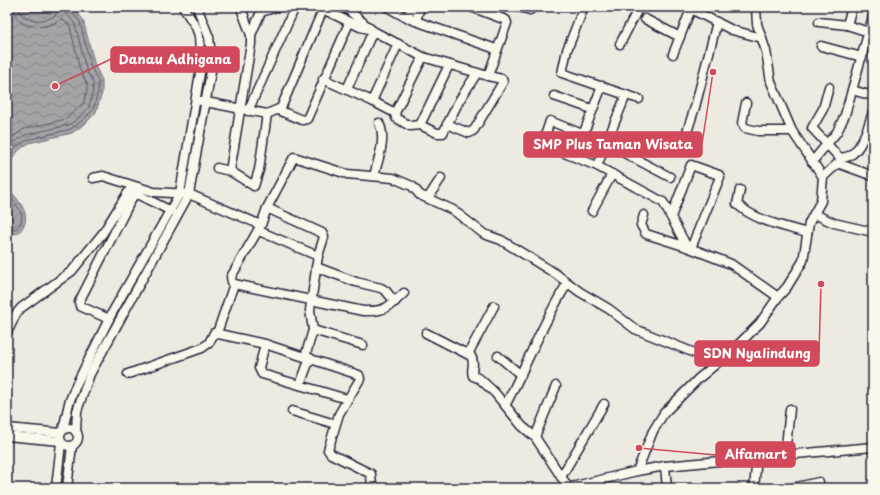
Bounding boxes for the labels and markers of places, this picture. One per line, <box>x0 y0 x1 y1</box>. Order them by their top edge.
callout: Danau Adhigana <box>111 47 239 72</box>
callout: SMP Plus Taman Wisata <box>524 132 702 157</box>
callout: SDN Nyalindung <box>695 341 819 366</box>
callout: Alfamart <box>716 442 795 467</box>

